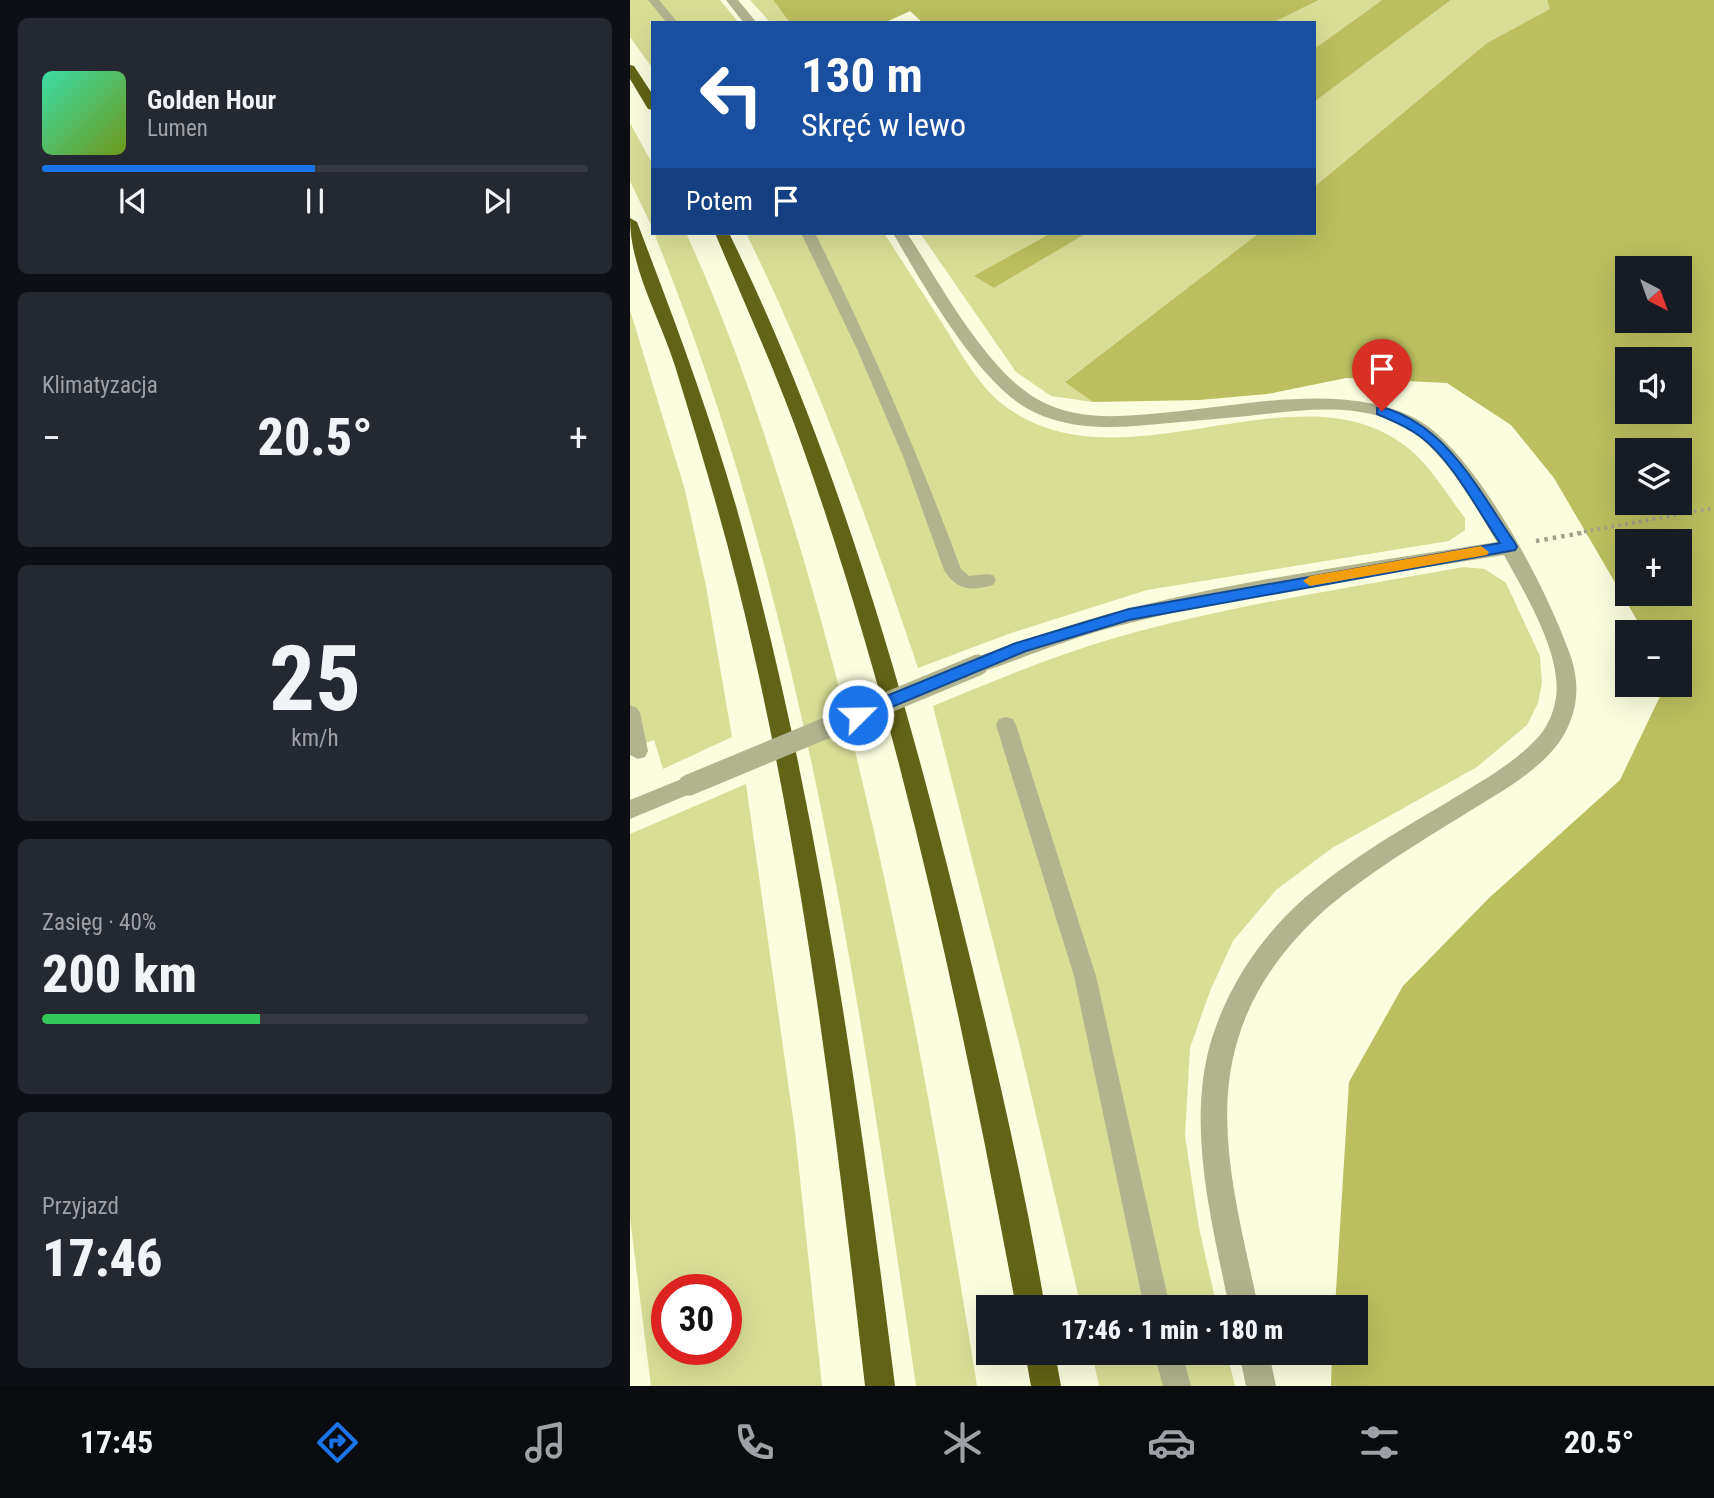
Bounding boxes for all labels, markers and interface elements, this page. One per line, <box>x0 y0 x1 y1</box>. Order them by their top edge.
text: 130 m <box>801 47 923 104</box>
icon: left <box>686 49 777 140</box>
text: Golden Hour <box>147 85 276 115</box>
text: Skręć w lewo <box>801 106 966 144</box>
text: Lumen <box>147 115 208 142</box>
icon: previous <box>114 182 152 220</box>
icon: pause <box>296 182 334 220</box>
icon: next <box>478 182 516 220</box>
icon: arrive <box>767 182 805 220</box>
text: Potem <box>686 186 753 216</box>
north arrow <box>1615 256 1692 332</box>
map controls <box>1615 256 1692 697</box>
pin <box>1352 339 1412 411</box>
button: sound <box>1615 347 1692 424</box>
icon: arrive <box>1363 350 1401 388</box>
text: Klimatyzacja <box>42 372 158 399</box>
text: 20.5° <box>257 407 373 468</box>
text: − <box>42 416 61 460</box>
text: + <box>569 416 588 460</box>
button: layers <box>1615 438 1692 515</box>
button: + <box>1615 529 1692 606</box>
button: − <box>1615 620 1692 697</box>
text: 25 <box>269 626 361 732</box>
position arrow <box>821 678 895 752</box>
text: km/h <box>291 725 339 752</box>
text: Zasięg · 40% <box>42 909 156 936</box>
text: 200 km <box>42 944 197 1005</box>
text: Przyjazd <box>42 1193 119 1220</box>
text: 17:46 <box>42 1228 162 1289</box>
speed limit sign: 30 <box>651 1274 742 1365</box>
text: 17:46 · 1 min · 180 m <box>1061 1315 1283 1345</box>
icon: directions <box>313 1418 362 1467</box>
icon: music <box>521 1418 570 1467</box>
icon: phone <box>730 1418 779 1467</box>
icon: climate <box>938 1418 987 1467</box>
icon: car <box>1147 1418 1196 1467</box>
icon: filters <box>1355 1418 1404 1467</box>
text: 17:45 <box>80 1423 153 1461</box>
text: 20.5° <box>1564 1423 1634 1461</box>

